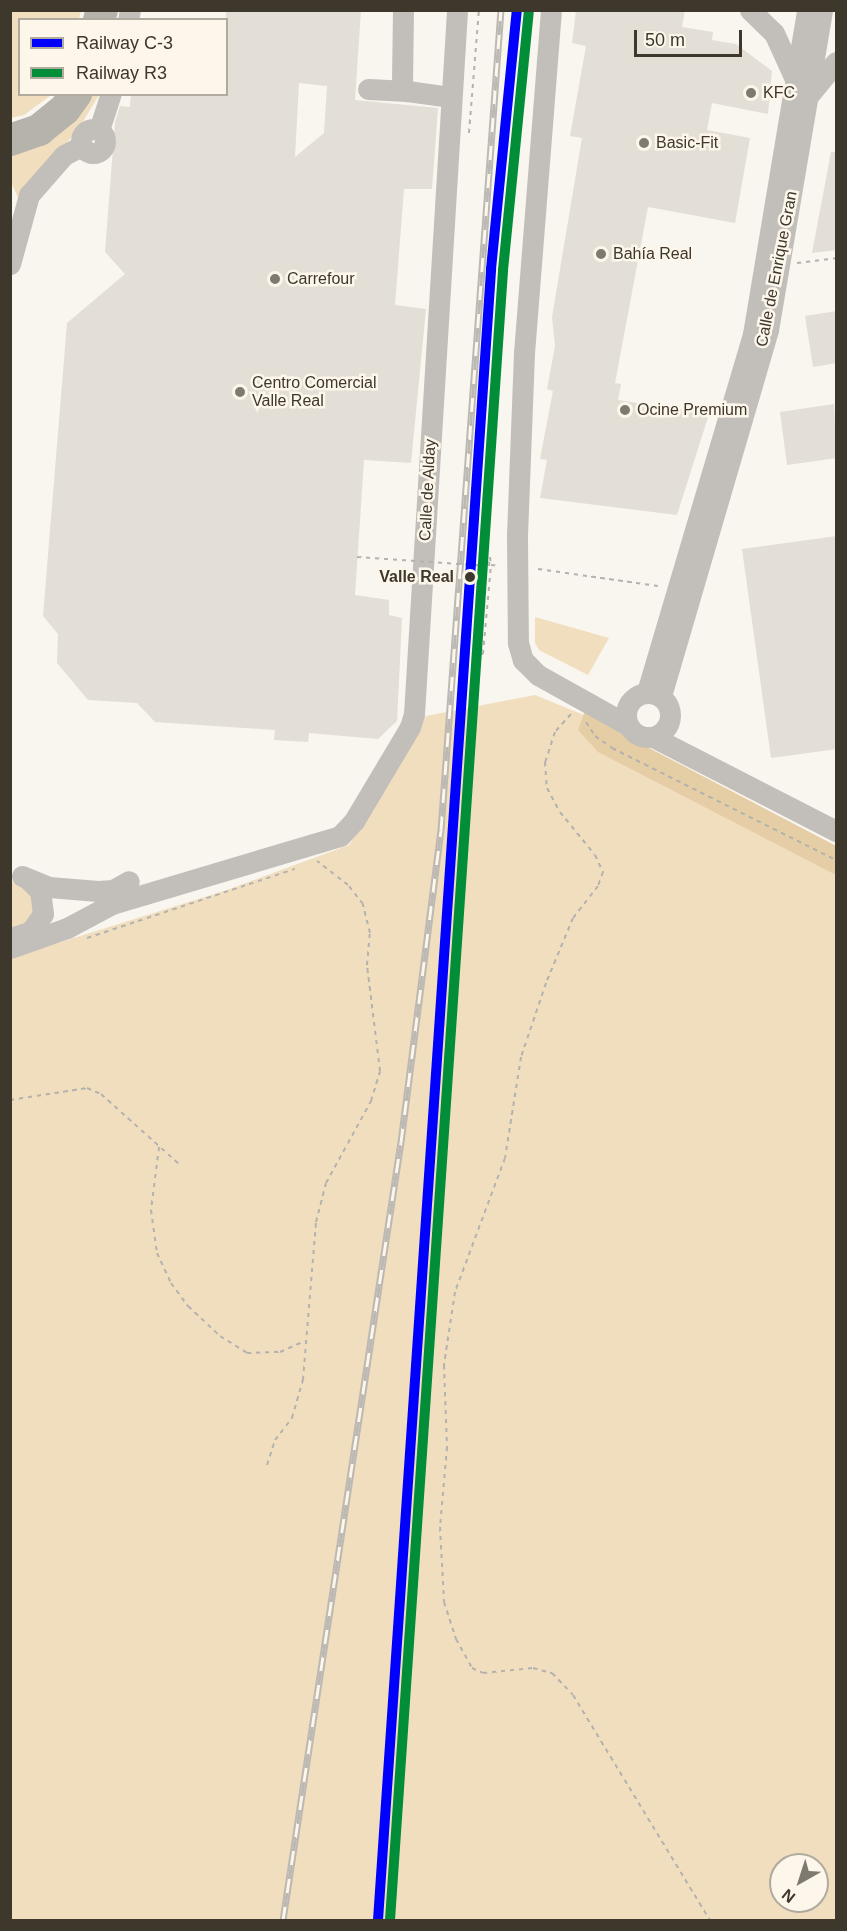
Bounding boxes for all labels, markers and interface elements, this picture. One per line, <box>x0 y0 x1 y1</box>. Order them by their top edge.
legend <box>18 18 228 96</box>
scale bar <box>637 18 745 56</box>
text: 50 m <box>645 30 685 50</box>
text: Railway C-3 <box>76 33 173 53</box>
text: Railway R3 <box>76 63 167 83</box>
place label: KFC <box>763 83 795 103</box>
marker: KFC <box>744 86 758 100</box>
place label: Basic-Fit <box>656 133 718 153</box>
marker: Basic-Fit <box>637 136 651 150</box>
street label: Calle de Enrique Gran <box>752 189 802 349</box>
place label: Bahía Real <box>613 244 692 264</box>
marker: Bahía Real <box>594 247 608 261</box>
place label: Carrefour <box>287 269 355 289</box>
marker: Carrefour <box>268 272 282 286</box>
place label: Centro Comercial Valle Real <box>252 373 376 411</box>
marker: Centro Comercial Valle Real <box>233 385 247 399</box>
place label: Ocine Premium <box>637 400 747 420</box>
marker: Ocine Premium <box>618 403 632 417</box>
street label: Calle de Alday <box>416 438 440 542</box>
marker: Valle Real <box>459 566 481 588</box>
place label: Valle Real <box>379 567 454 587</box>
north arrow <box>769 1853 829 1913</box>
text: N <box>779 1886 798 1906</box>

